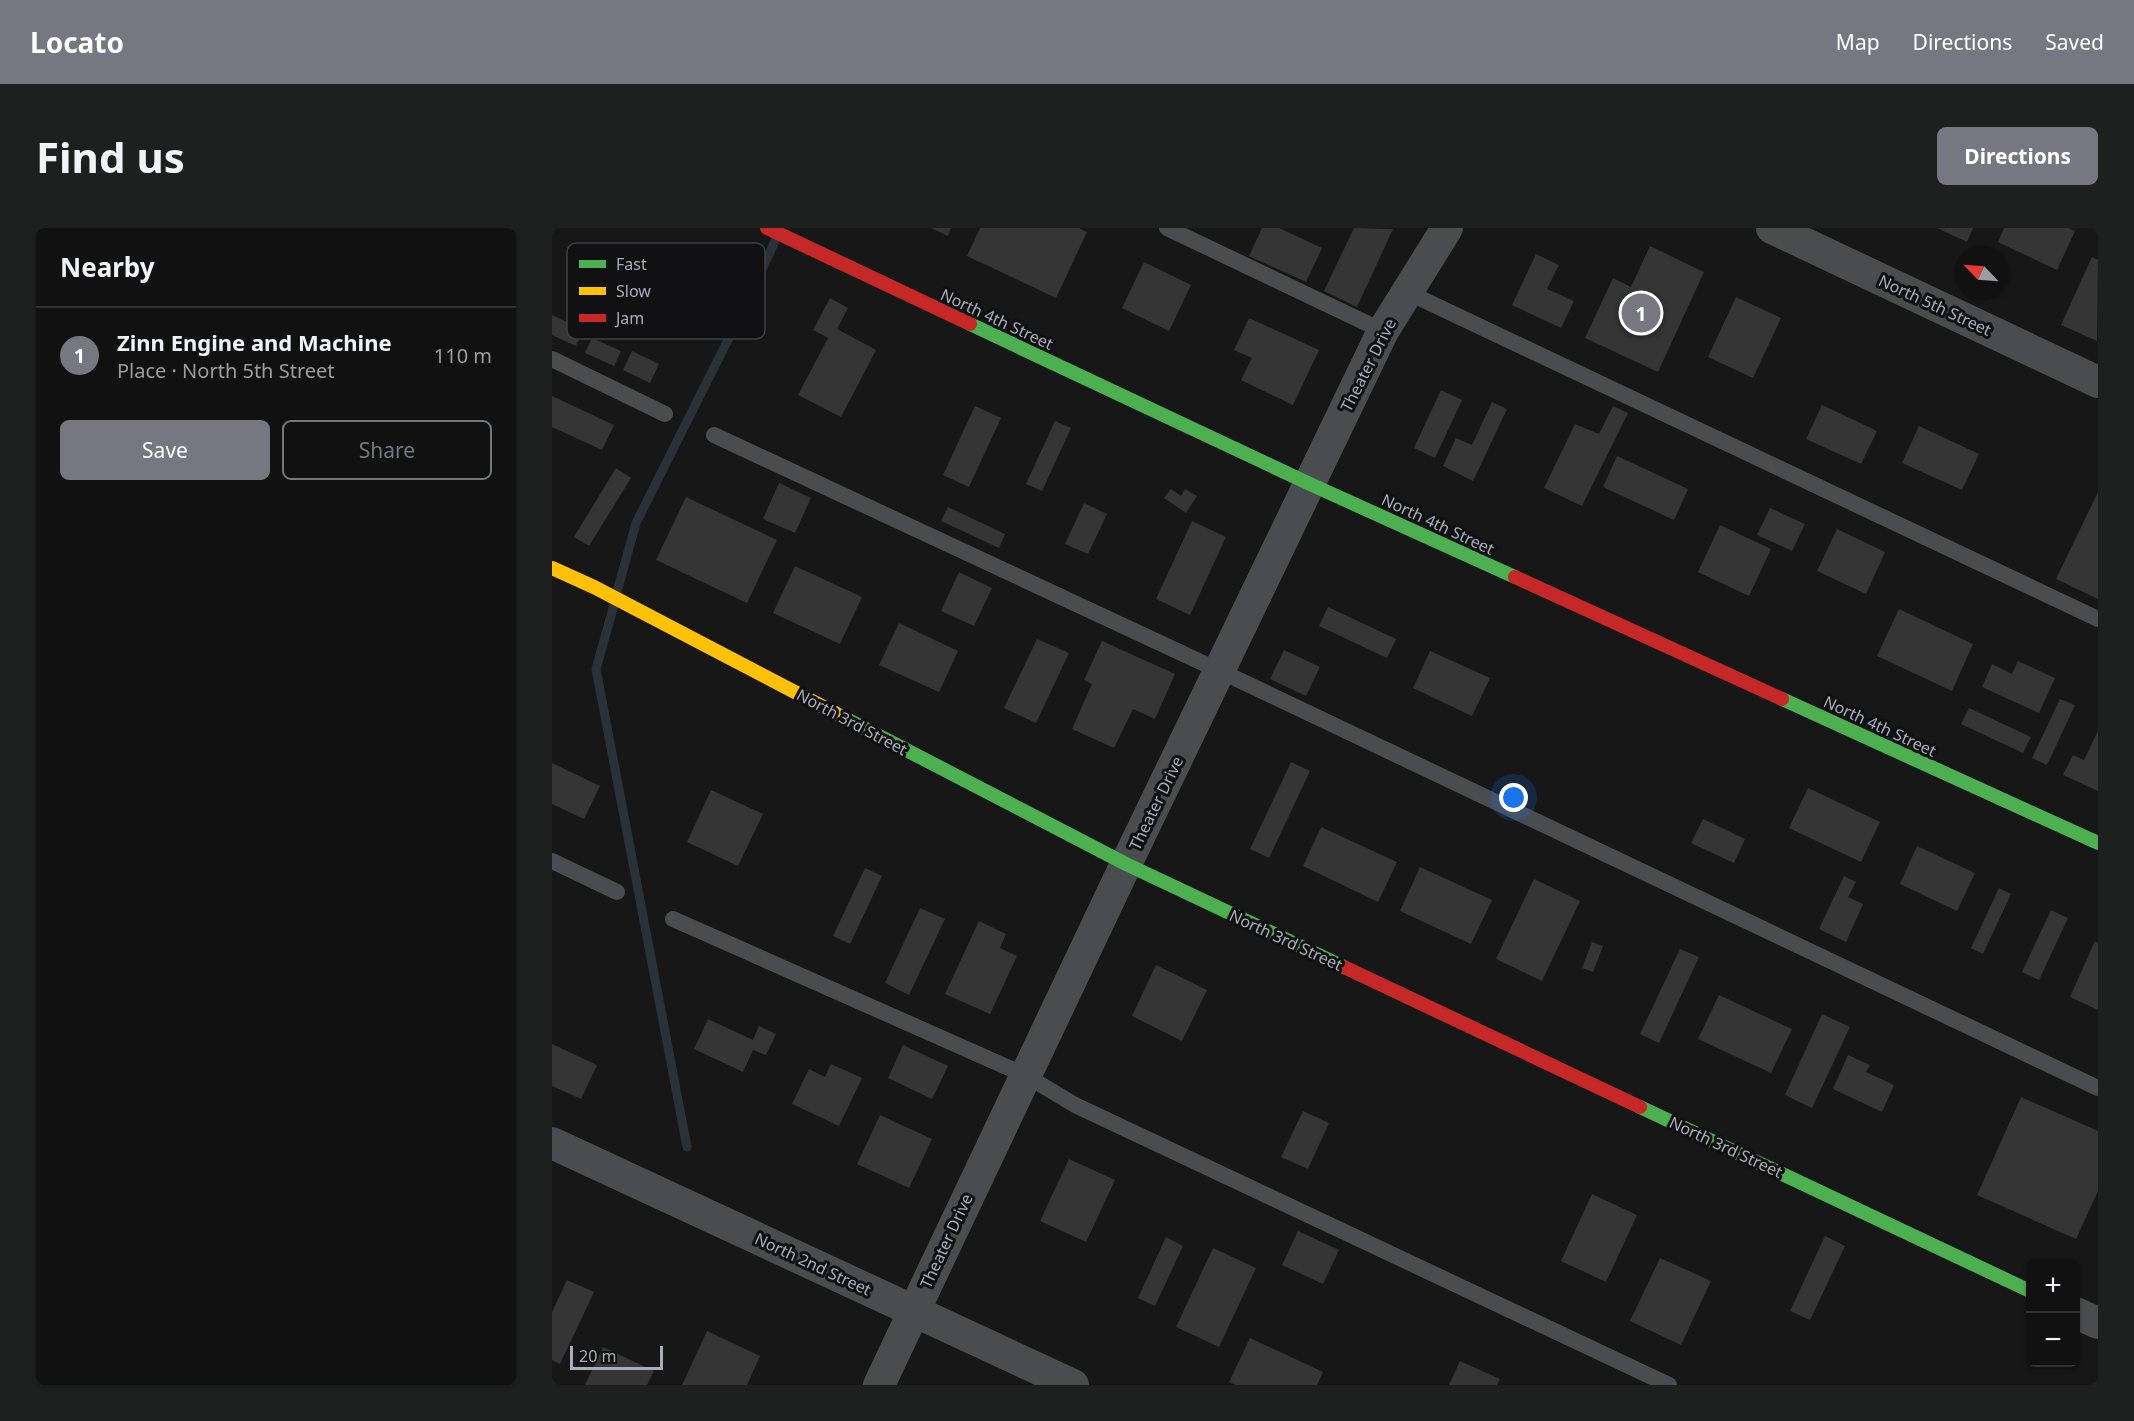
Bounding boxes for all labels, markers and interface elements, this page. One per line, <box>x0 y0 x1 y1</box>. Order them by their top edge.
text: Locato <box>30 23 124 61</box>
text: Map <box>1836 28 1880 56</box>
text: Directions <box>1913 28 2012 56</box>
text: Saved <box>2045 28 2104 56</box>
button: Directions <box>1937 127 2098 185</box>
text: Find us <box>36 128 185 185</box>
legend <box>567 243 765 339</box>
north arrow <box>1954 246 2008 300</box>
text: Nearby <box>60 249 155 285</box>
text: Fast <box>616 253 647 275</box>
street label: North 5th Street <box>1875 269 1995 341</box>
text: Slow <box>616 280 651 302</box>
street label: North 4th Street <box>937 283 1057 355</box>
pin: 1 <box>1622 290 1660 335</box>
text: Jam <box>614 307 644 329</box>
street label: Theater Drive <box>1335 315 1401 415</box>
text: Zinn Engine and Machine <box>117 327 392 357</box>
text: 1 <box>74 342 85 369</box>
text: 110 m <box>434 342 492 369</box>
text: Place · North 5th Street <box>117 357 335 384</box>
button: Save <box>60 420 270 480</box>
button: Share <box>282 420 492 480</box>
street label: North 4th Street <box>1378 488 1498 560</box>
street label: North 3rd Street <box>793 684 911 761</box>
street label: North 4th Street <box>1820 690 1940 762</box>
street label: Theater Drive <box>1124 752 1188 854</box>
your location <box>1499 783 1528 812</box>
street label: North 3rd Street <box>1226 904 1346 976</box>
street label: North 3rd Street <box>1666 1111 1786 1183</box>
street label: Theater Drive <box>914 1190 978 1292</box>
street label: North 2nd Street <box>751 1227 875 1301</box>
map controls <box>2026 1259 2080 1367</box>
button: + <box>2026 1259 2080 1313</box>
button: − <box>2026 1313 2080 1367</box>
scale bar <box>570 1343 663 1370</box>
text: 20 m <box>579 1345 616 1367</box>

